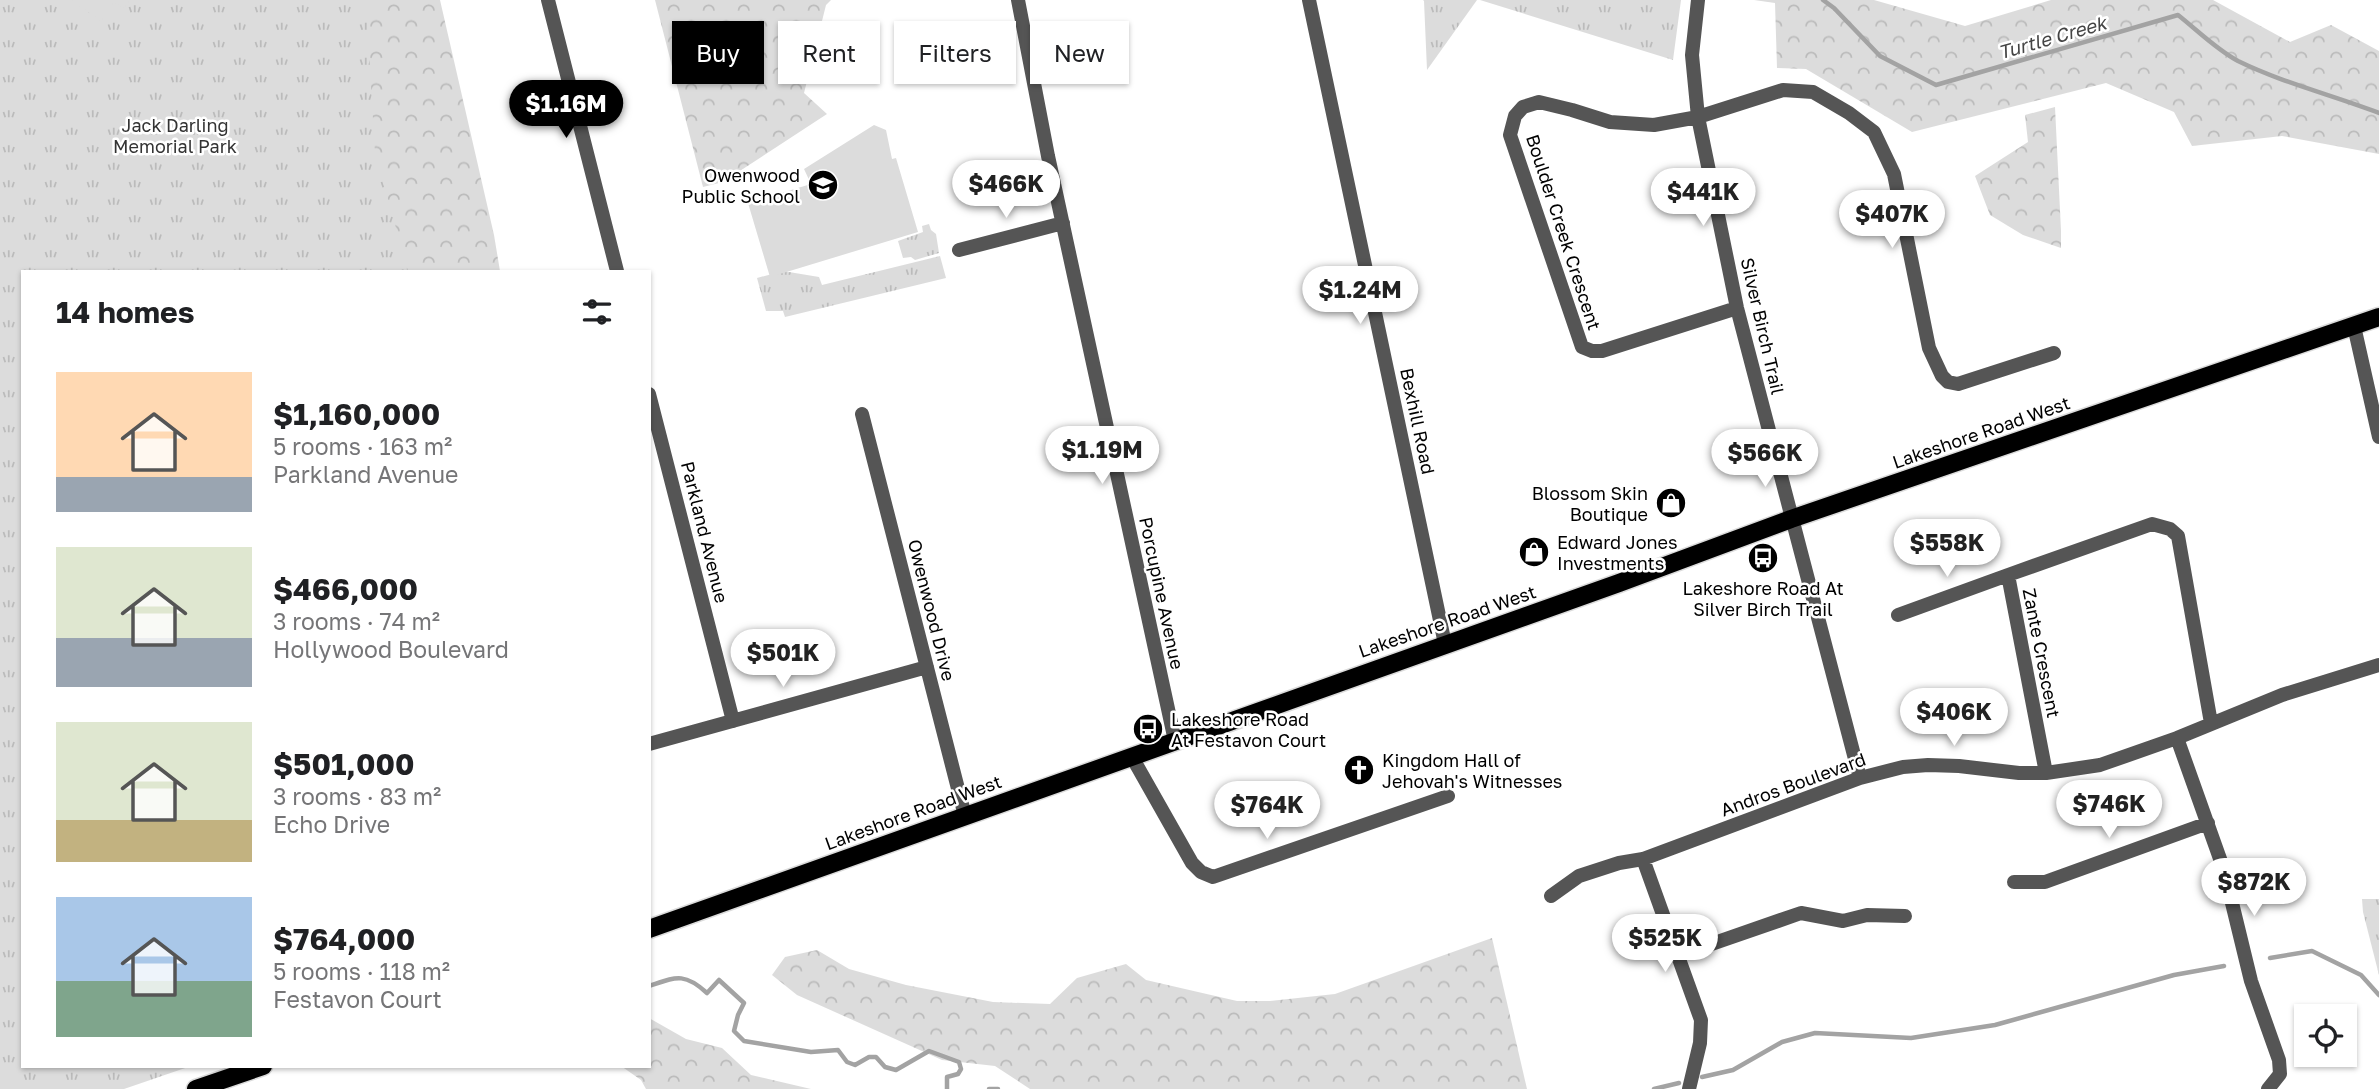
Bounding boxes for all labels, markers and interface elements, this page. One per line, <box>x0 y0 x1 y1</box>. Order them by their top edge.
water label: Turtle Creek <box>1995 10 2111 63</box>
chip: Buy <box>672 21 764 84</box>
chip: Rent <box>778 21 880 84</box>
chip: Filters <box>894 21 1016 84</box>
chip: New <box>1030 21 1129 84</box>
pin: $1.16M <box>509 80 623 140</box>
text: $1.16M <box>525 89 607 117</box>
park label: Jack Darling Memorial Park <box>113 114 237 157</box>
street label: Boulder Creek Crescent <box>1522 131 1606 333</box>
pin: $466K <box>957 160 1055 220</box>
place label: Owenwood Public School <box>682 164 800 207</box>
school or university icon: Owenwood Public School <box>806 168 840 202</box>
pin: $441K <box>1654 168 1752 228</box>
text: $466K <box>968 169 1044 197</box>
text: $441K <box>1667 177 1739 205</box>
pin: $407K <box>1843 190 1941 250</box>
text: $407K <box>1855 199 1929 227</box>
street label: Silver Birch Trail <box>1737 255 1789 397</box>
pin: $1.24M <box>1303 266 1417 326</box>
text: $1.24M <box>1318 275 1402 303</box>
icon: filters <box>578 293 616 331</box>
text: 14 homes <box>56 294 195 330</box>
street label: Bexhill Road <box>1396 366 1440 476</box>
street label: Lakeshore Road West <box>1889 391 2073 473</box>
text: $1,160,000 <box>273 396 440 432</box>
icon: home <box>112 400 196 484</box>
pin: $1.19M <box>1045 426 1159 486</box>
pin: $566K <box>1716 430 1814 489</box>
text: 5 rooms · 163 m² <box>273 432 452 460</box>
text: $1.19M <box>1061 435 1143 463</box>
text: $566K <box>1727 438 1803 466</box>
street label: Parkland Avenue <box>677 459 733 605</box>
text: Parkland Avenue <box>273 460 458 488</box>
place label: Blossom Skin Boutique <box>1532 482 1648 525</box>
shop icon: Blossom Skin Boutique <box>1654 486 1688 520</box>
street label: Porcupine Avenue <box>1135 515 1189 671</box>
pin: $558K <box>1898 520 1996 579</box>
text: $558K <box>1910 528 1984 556</box>
place label: Edward Jones Investments <box>1557 531 1678 574</box>
shop icon: Edward Jones Investments <box>1517 535 1551 569</box>
street label: Owenwood Drive <box>904 537 960 683</box>
bus stop icon: Lakeshore Road At Silver Birch Trail <box>1746 541 1780 575</box>
text: $466,000 <box>273 571 418 607</box>
icon: home <box>112 575 196 659</box>
place label: Lakeshore Road At Silver Birch Trail <box>1682 577 1844 620</box>
street label: Lakeshore Road West <box>1355 580 1539 662</box>
street label: Zante Crescent <box>2019 586 2065 720</box>
text: 3 rooms · 74 m² <box>273 607 440 635</box>
pin: $501K <box>734 630 832 689</box>
text: Hollywood Boulevard <box>273 635 509 663</box>
text: $501K <box>747 638 819 666</box>
pin: $406K <box>1905 688 2003 748</box>
text: $406K <box>1916 697 1992 725</box>
place label: Lakeshore Road At Festavon Court <box>1171 708 1326 751</box>
bus stop icon: Lakeshore Road At Festavon Court <box>1131 712 1165 746</box>
text: $501,000 <box>273 746 414 782</box>
street label: Andros Boulevard <box>1717 748 1869 820</box>
place label: Kingdom Hall of Jehovah's Witnesses <box>1382 749 1562 792</box>
icon: home <box>112 750 196 834</box>
church icon: Kingdom Hall of Jehovah's Witnesses <box>1342 753 1376 787</box>
street label: Lakeshore Road West <box>822 770 1004 854</box>
pin: $746K <box>2060 780 2158 840</box>
text: 3 rooms · 83 m² <box>273 782 441 810</box>
pin: $764K <box>1218 782 1316 841</box>
text: $746K <box>2072 789 2146 817</box>
text: $764K <box>1230 790 1304 818</box>
text: Echo Drive <box>273 810 390 838</box>
pin: $872K <box>2205 858 2303 918</box>
text: $872K <box>2217 867 2291 895</box>
pin: $525K <box>1616 914 1714 974</box>
text: $764,000 <box>273 921 415 957</box>
text: $525K <box>1628 923 1702 951</box>
icon: home <box>112 925 196 1009</box>
text: 5 rooms · 118 m² <box>273 957 450 985</box>
text: Festavon Court <box>273 985 442 1013</box>
map controls <box>2294 1004 2357 1067</box>
button: locate <box>2294 1004 2357 1067</box>

